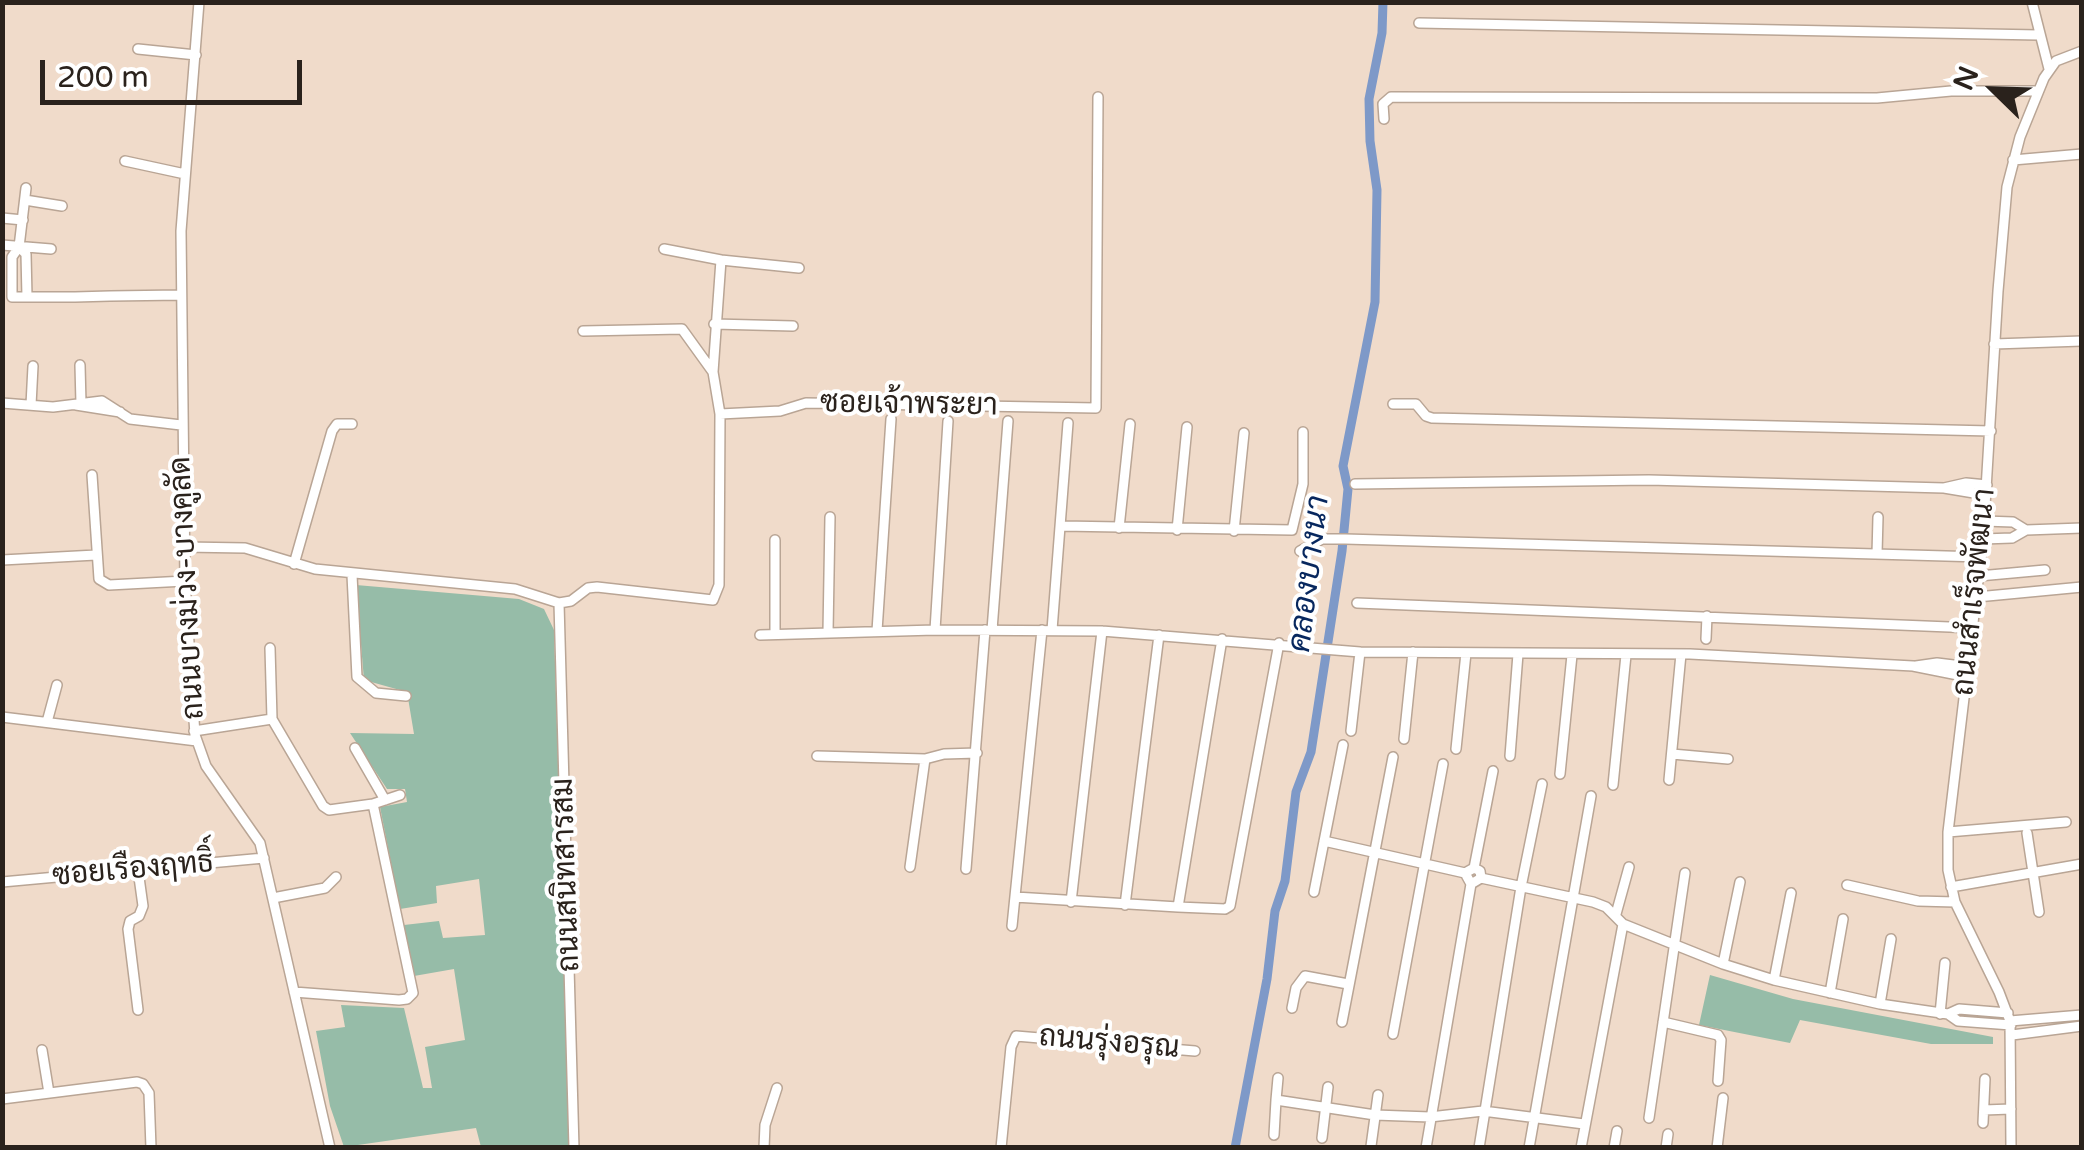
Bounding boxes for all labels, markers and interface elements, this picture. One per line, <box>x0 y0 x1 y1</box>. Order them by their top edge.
scale bar <box>45 40 308 102</box>
north arrow <box>1944 40 2044 140</box>
text: 200 m <box>57 59 149 96</box>
text: N <box>1946 61 1986 95</box>
street label: ซอยเจ้าพระยา <box>820 385 998 425</box>
street label: ถนนบางม่วง-บางคูลัด <box>163 455 213 721</box>
street label: ถนนสำเร็จพัฒนา <box>1946 487 2004 697</box>
water label: คลองบางนา <box>1281 493 1339 655</box>
street label: ถนนสนิทสารสม <box>546 777 588 973</box>
street label: ซอยเรืองฤทธิ์ <box>51 845 215 895</box>
street label: ถนนรุ่งอรุณ <box>1037 1019 1181 1067</box>

